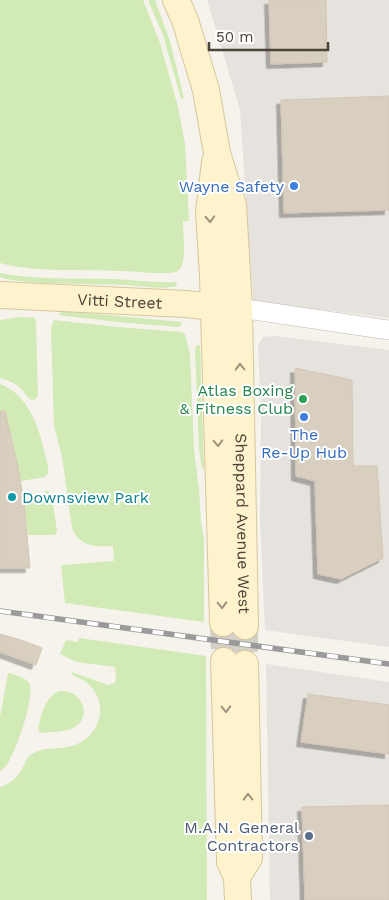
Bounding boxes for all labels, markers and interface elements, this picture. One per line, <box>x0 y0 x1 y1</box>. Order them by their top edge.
scale bar <box>209 20 328 52</box>
text: 50 m <box>216 28 253 46</box>
place label: Wayne Safety <box>179 177 285 196</box>
marker: Wayne Safety <box>288 180 300 192</box>
one-way arrow <box>204 216 215 224</box>
street label: Vitti Street <box>77 289 163 312</box>
one-way arrow <box>234 363 245 371</box>
place label: Atlas Boxing & Fitness Club <box>180 381 293 418</box>
marker: Atlas Boxing & Fitness Club <box>297 393 309 405</box>
marker: The Re-Up Hub <box>298 411 310 423</box>
place label: The Re-Up Hub <box>261 425 347 462</box>
street label: Sheppard Avenue West <box>232 433 254 614</box>
one-way arrow <box>213 440 223 447</box>
place label: Downsview Park <box>22 488 149 507</box>
marker: Downsview Park <box>6 491 18 503</box>
one-way arrow <box>217 602 228 610</box>
one-way arrow <box>220 706 231 714</box>
one-way arrow <box>243 793 253 800</box>
place label: M.A.N. General Contractors <box>184 818 299 855</box>
marker: M.A.N. General Contractors <box>303 830 315 842</box>

